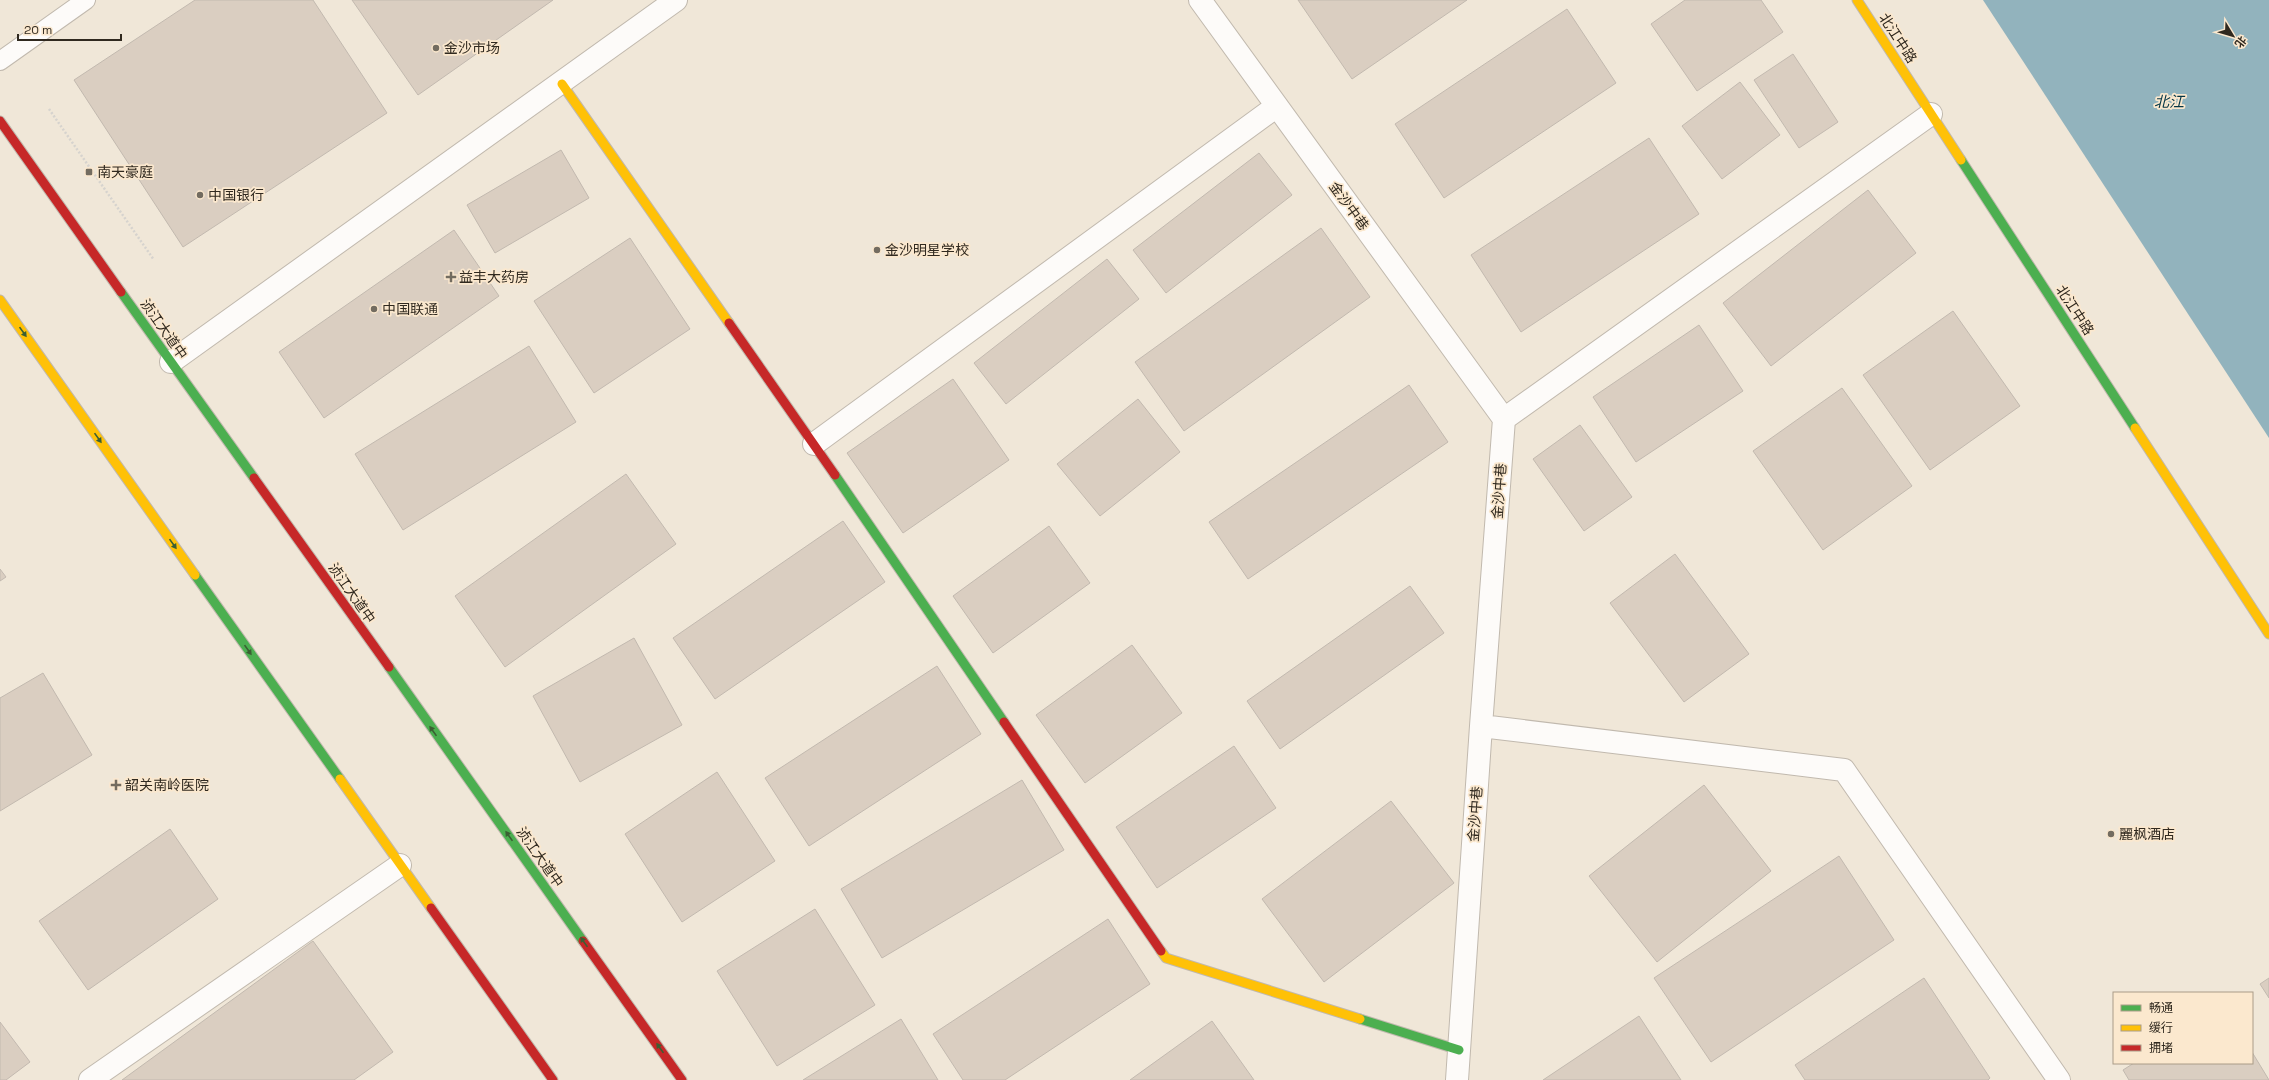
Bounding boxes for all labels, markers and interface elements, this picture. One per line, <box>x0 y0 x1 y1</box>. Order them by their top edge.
street label: 北江中路 <box>1875 10 1921 66</box>
scale bar <box>18 16 121 42</box>
north arrow <box>2213 16 2253 56</box>
text: 20 m <box>24 22 52 38</box>
text: 北 <box>2232 34 2250 51</box>
place label: 金沙市场 <box>444 39 500 57</box>
marker: 金沙市场 <box>431 43 441 53</box>
water label: 北江 <box>2154 92 2186 111</box>
place label: 南天豪庭 <box>97 163 153 181</box>
marker: 南天豪庭 <box>84 167 94 177</box>
street label: 金沙中巷 <box>1325 178 1373 234</box>
place label: 中国银行 <box>208 186 264 204</box>
marker: 中国银行 <box>195 190 205 200</box>
place label: 金沙明星学校 <box>885 241 969 259</box>
marker: 金沙明星学校 <box>872 245 882 255</box>
place label: 益丰大药房 <box>459 268 529 286</box>
marker: 益丰大药房 <box>446 272 456 282</box>
street label: 北江中路 <box>2052 282 2098 338</box>
street label: 浈江大道中 <box>137 295 191 363</box>
place label: 中国联通 <box>382 300 438 318</box>
marker: 中国联通 <box>369 304 379 314</box>
one-way arrow <box>19 327 27 337</box>
one-way arrow <box>94 433 102 443</box>
street label: 金沙中巷 <box>1488 462 1510 520</box>
one-way arrow <box>169 539 177 549</box>
street label: 浈江大道中 <box>325 559 379 627</box>
one-way arrow <box>244 645 252 655</box>
one-way arrow <box>429 725 437 736</box>
place label: 韶关南岭医院 <box>125 776 209 794</box>
marker: 韶关南岭医院 <box>110 779 122 791</box>
street label: 金沙中巷 <box>1464 785 1486 843</box>
street label: 浈江大道中 <box>513 823 567 891</box>
place label: 麗枫酒店 <box>2119 825 2175 843</box>
marker: 麗枫酒店 <box>2106 829 2116 839</box>
one-way arrow <box>505 831 513 842</box>
one-way arrow <box>580 937 588 948</box>
legend <box>2113 992 2253 1064</box>
text: 畅通 <box>2149 1000 2173 1016</box>
text: 缓行 <box>2149 1020 2173 1036</box>
text: 拥堵 <box>2149 1040 2173 1056</box>
one-way arrow <box>655 1043 664 1054</box>

